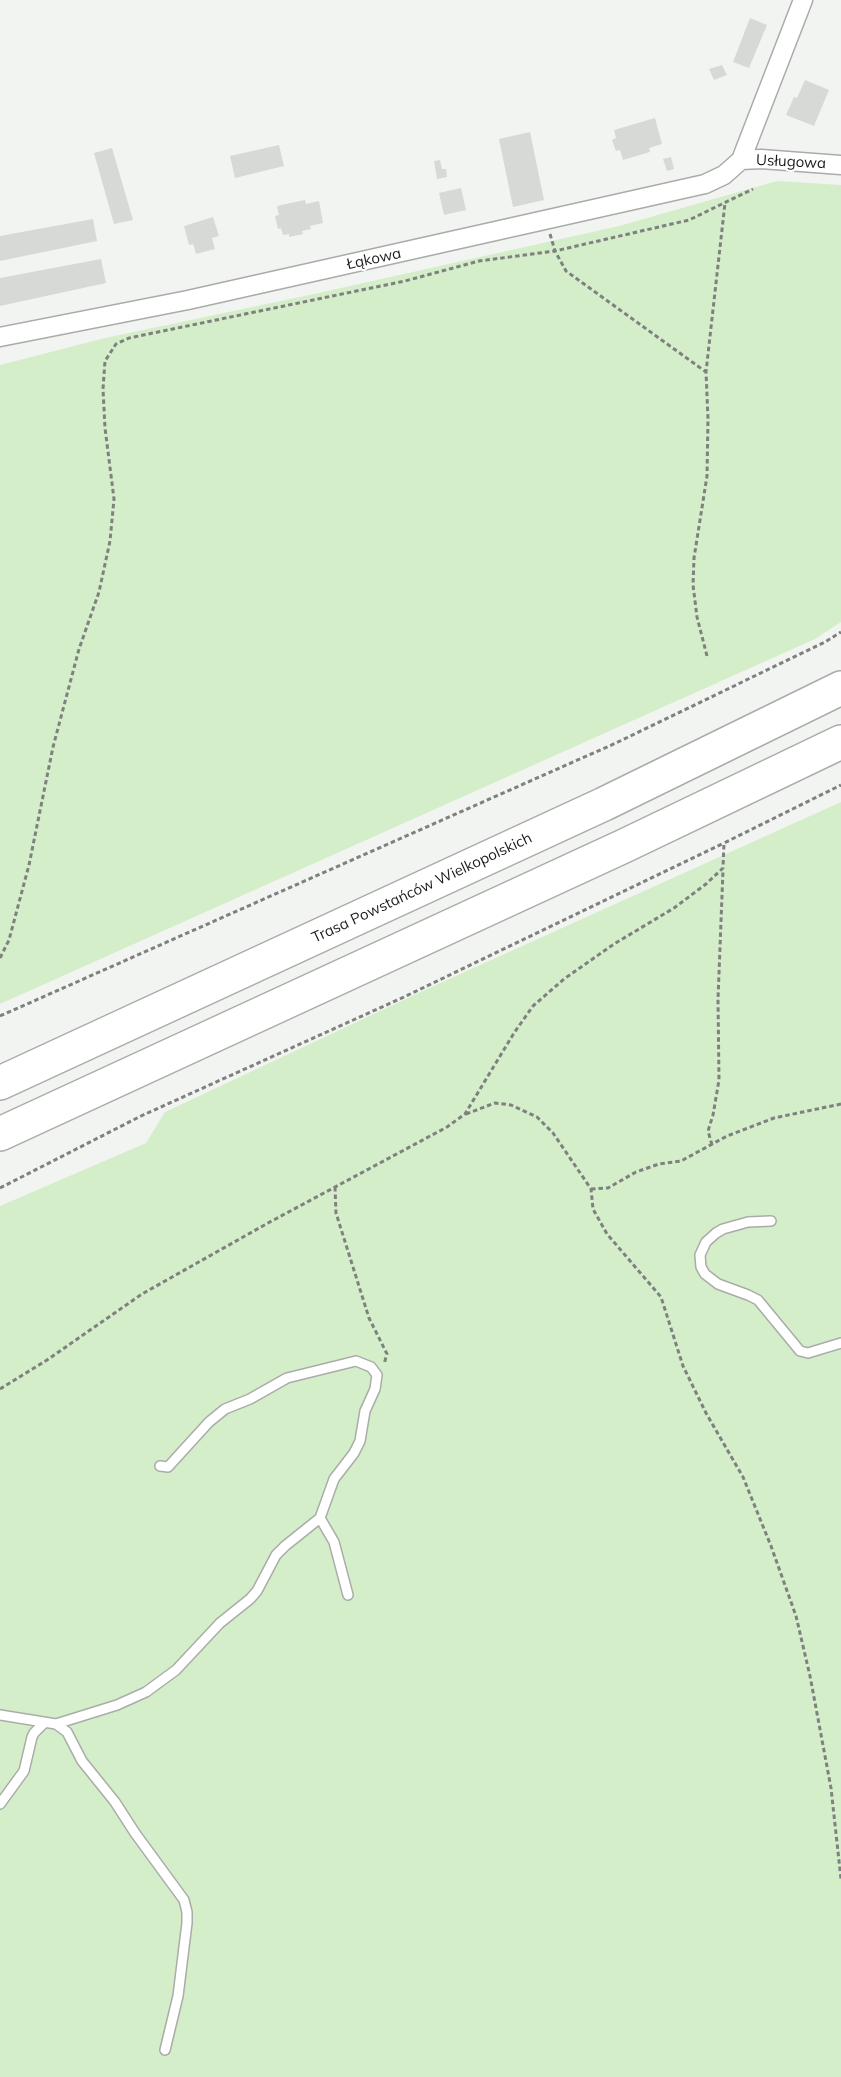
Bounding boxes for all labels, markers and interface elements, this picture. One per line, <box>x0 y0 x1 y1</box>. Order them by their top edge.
street label: Usługowa <box>756 151 826 173</box>
street label: Łąkowa <box>345 244 403 274</box>
street label: Trasa Powstańców Wielkopolskich <box>309 829 535 947</box>

